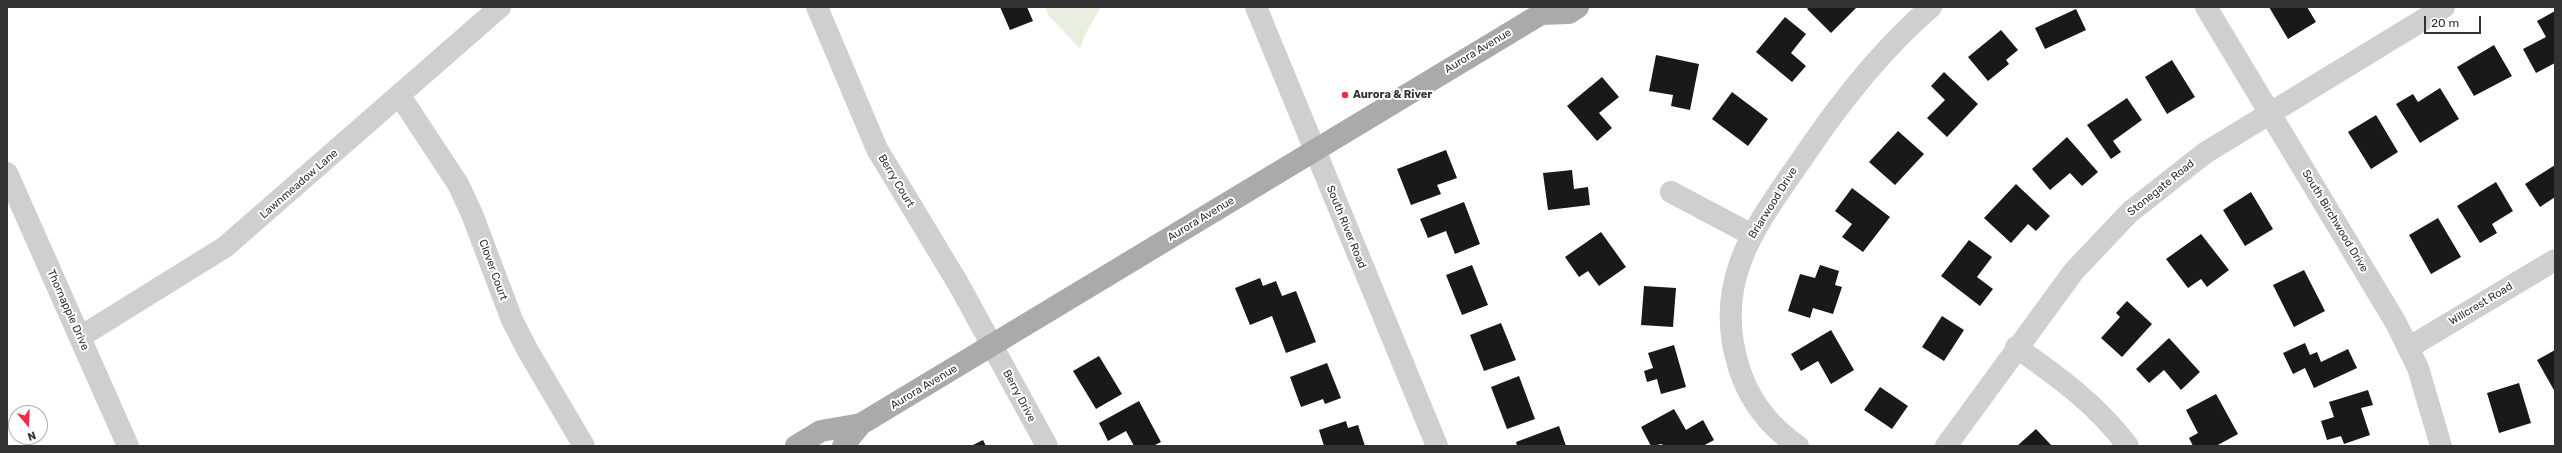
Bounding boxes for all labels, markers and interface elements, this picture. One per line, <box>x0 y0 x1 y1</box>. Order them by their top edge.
scale bar <box>2426 8 2483 34</box>
text: 20 m <box>2431 16 2459 30</box>
street label: Aurora Avenue <box>1442 26 1514 76</box>
place label: Aurora & River <box>1353 88 1432 102</box>
marker: Aurora & River <box>1340 90 1350 100</box>
street label: Lawnmeadow Lane <box>257 147 341 221</box>
street label: Berry Court <box>875 152 917 210</box>
street label: Stonegate Road <box>2125 157 2197 219</box>
street label: Briarwood Drive <box>1746 165 1800 241</box>
street label: South Birchwood Drive <box>2299 167 2371 275</box>
street label: South River Road <box>1323 184 1369 270</box>
street label: Aurora Avenue <box>1165 194 1237 244</box>
street label: Clover Court <box>476 238 510 302</box>
street label: Thornapple Drive <box>44 267 92 353</box>
street label: Willcrest Road <box>2447 280 2515 328</box>
street label: Aurora Avenue <box>888 362 960 412</box>
street label: Berry Drive <box>1000 368 1038 424</box>
north arrow <box>8 405 48 445</box>
text: N <box>26 428 38 443</box>

